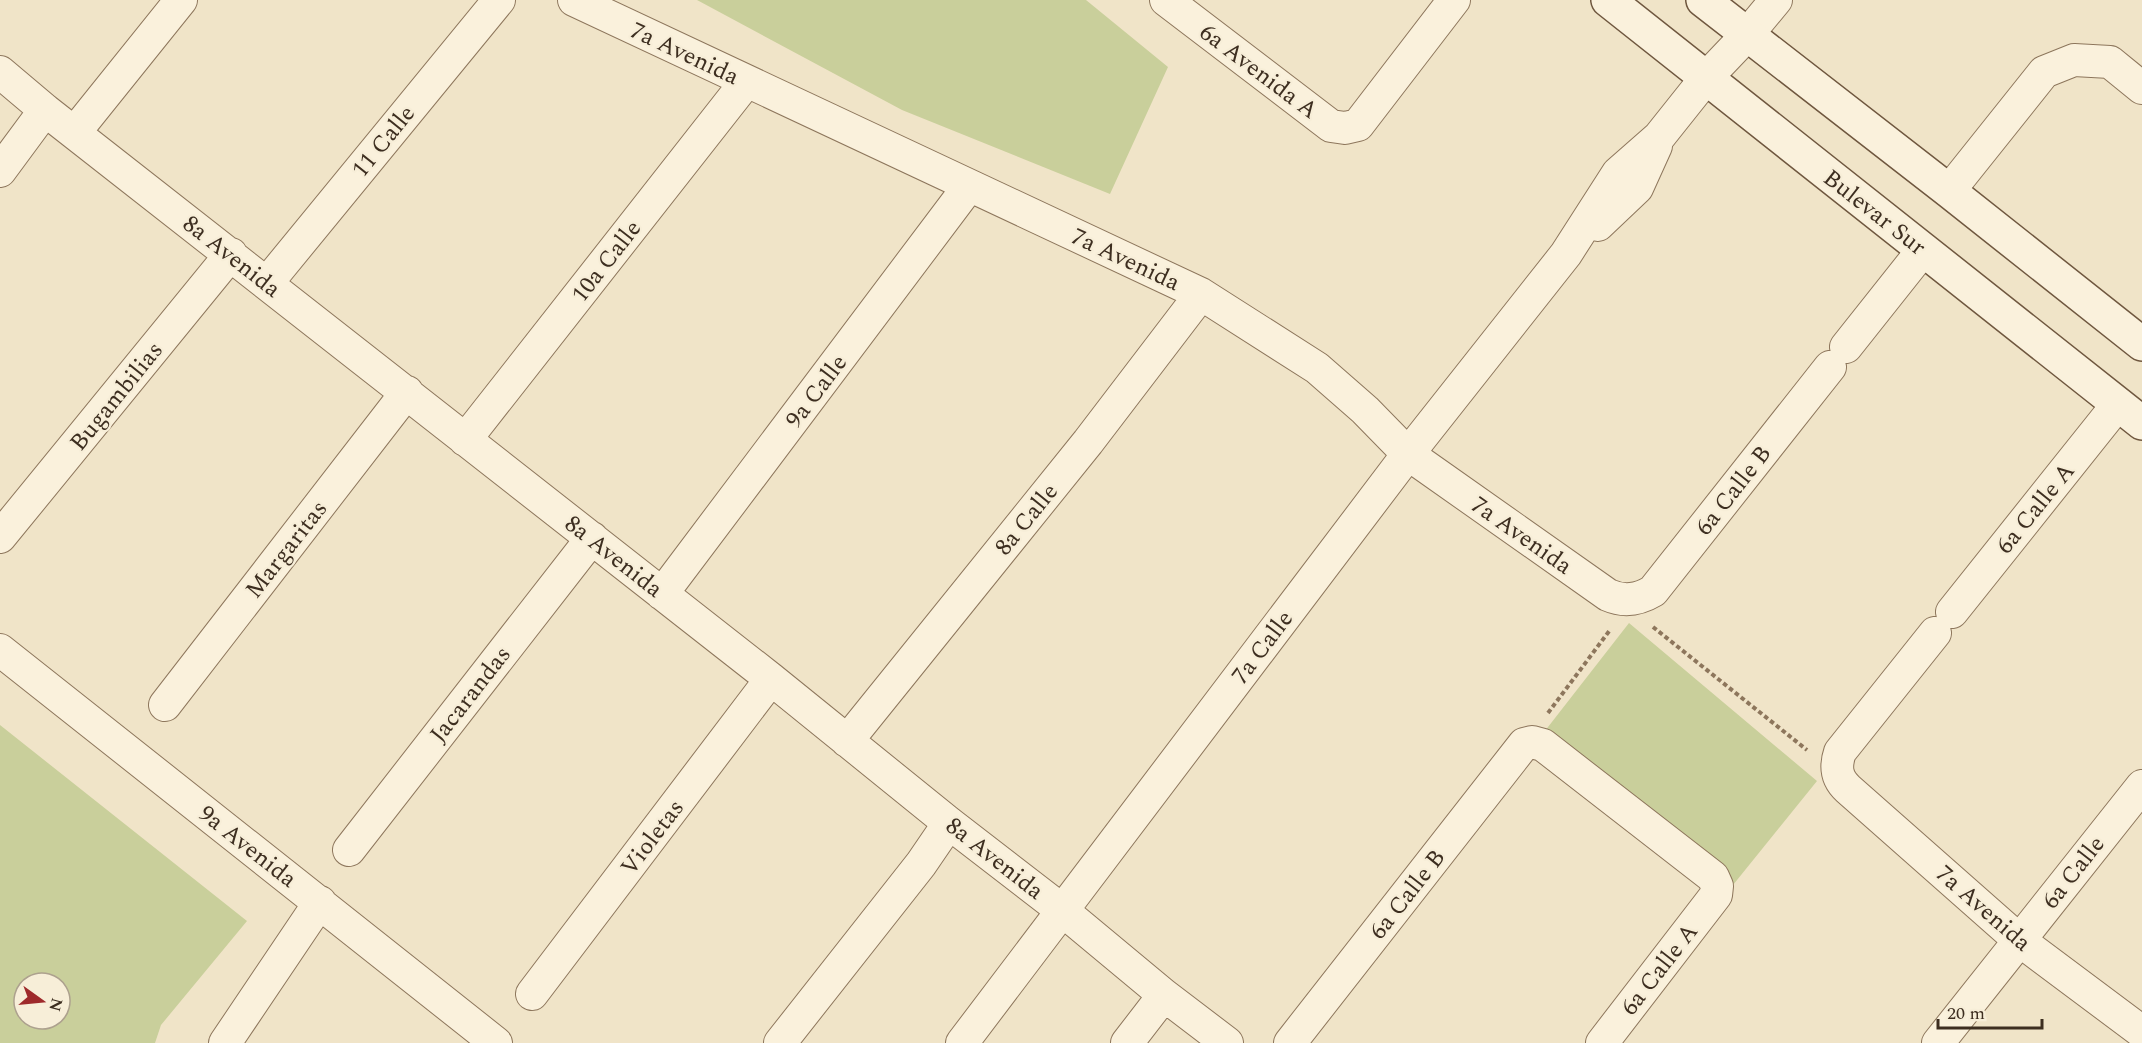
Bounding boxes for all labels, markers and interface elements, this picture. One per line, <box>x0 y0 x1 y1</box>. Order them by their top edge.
street label: 7a Avenida <box>624 13 745 95</box>
street label: 6a Avenida A <box>1191 15 1325 128</box>
street label: 11 Calle <box>343 97 424 186</box>
street label: Bulevar Sur <box>1815 161 1934 265</box>
street label: 8a Avenida <box>174 207 289 307</box>
street label: 10a Calle <box>563 213 651 311</box>
street label: 7a Avenida <box>1065 219 1186 301</box>
street label: Bugambilias <box>61 334 172 459</box>
street label: 9a Calle <box>777 347 857 436</box>
street label: 6a Calle B <box>1687 438 1781 544</box>
street label: 6a Calle A <box>1988 455 2084 562</box>
street label: 8a Calle <box>986 475 1067 564</box>
street label: 7a Avenida <box>1463 488 1580 584</box>
street label: Margaritas <box>237 493 337 607</box>
street label: 8a Avenida <box>556 507 671 607</box>
street label: 7a Calle <box>1223 603 1303 692</box>
street label: Jacarandas <box>421 638 520 751</box>
street label: Violetas <box>612 792 694 883</box>
street label: 9a Avenida <box>190 797 305 897</box>
street label: 8a Avenida <box>937 809 1052 909</box>
street label: 6a Calle <box>2034 828 2114 917</box>
street label: 6a Calle B <box>1361 842 1455 948</box>
street label: 7a Avenida <box>1928 857 2039 961</box>
street label: 6a Calle A <box>1612 916 1707 1023</box>
north arrow <box>12 971 72 1031</box>
scale bar <box>1938 992 2042 1030</box>
text: N <box>42 995 69 1014</box>
text: 20 m <box>1947 1000 1985 1027</box>

